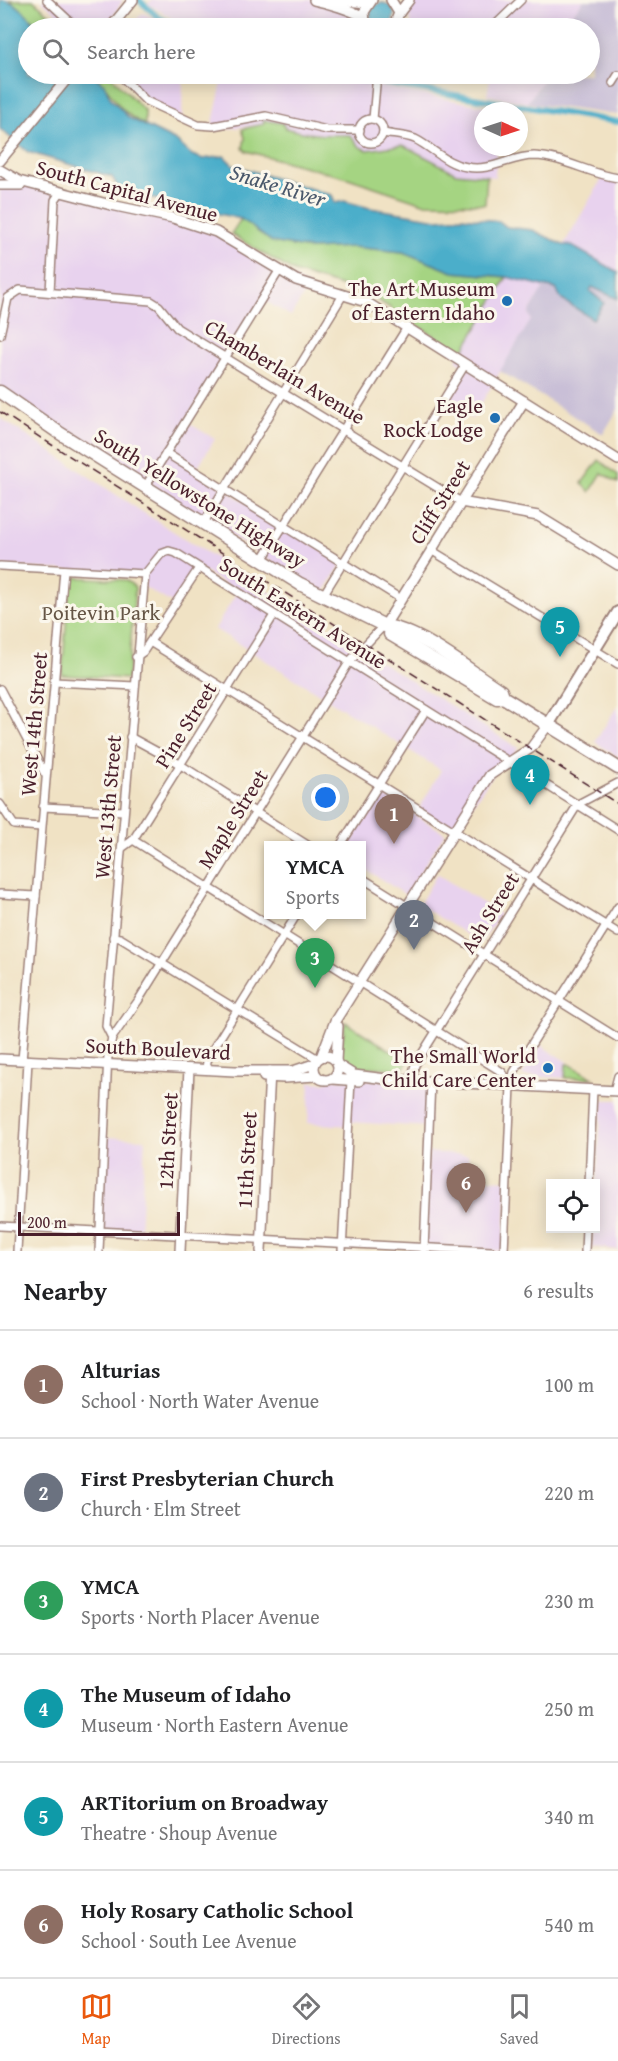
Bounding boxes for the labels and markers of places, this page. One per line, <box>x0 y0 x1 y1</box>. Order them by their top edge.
place label: The Art Museum of Eastern Idaho <box>348 273 495 328</box>
marker: The Art Museum of Eastern Idaho <box>500 294 514 308</box>
place label: Eagle Rock Lodge <box>383 390 483 445</box>
marker: Eagle Rock Lodge <box>488 411 502 425</box>
pin: 5 <box>540 608 580 657</box>
pin: 4 <box>510 756 550 805</box>
pin: 1 <box>374 794 414 844</box>
pin: 2 <box>394 900 434 950</box>
pin: 3 <box>296 938 334 988</box>
place label: The Small World Child Care Center <box>382 1040 537 1095</box>
marker: The Small World Child Care Center <box>541 1061 555 1075</box>
pin: 6 <box>446 1164 486 1213</box>

